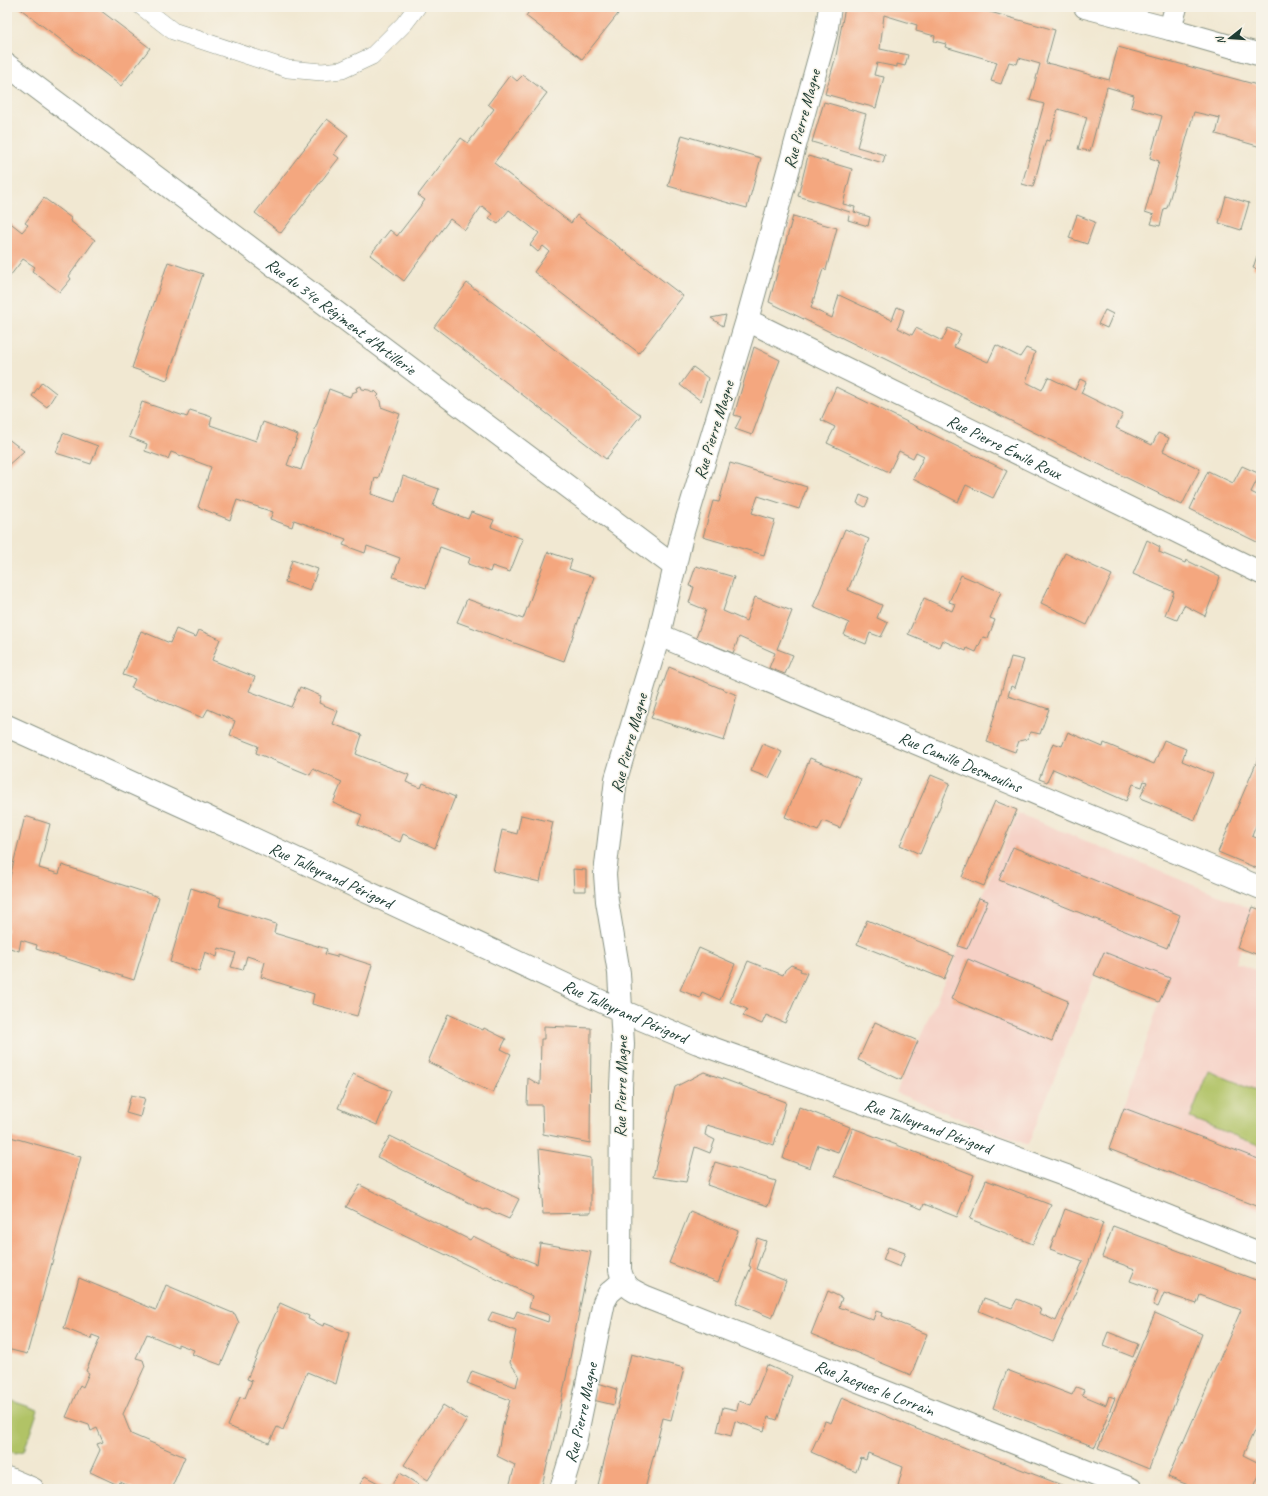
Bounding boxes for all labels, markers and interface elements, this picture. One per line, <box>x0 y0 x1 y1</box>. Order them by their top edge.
north arrow <box>1210 18 1250 58</box>
text: N <box>1212 34 1228 46</box>
street label: Rue Pierre Magne <box>779 66 826 171</box>
street label: Rue du 34e Régiment d'Artillerie <box>262 253 421 380</box>
street label: Rue Pierre Magne <box>689 377 739 482</box>
street label: Rue Pierre Émile Roux <box>944 410 1066 484</box>
street label: Rue Pierre Magne <box>606 690 653 795</box>
street label: Rue Camille Desmoulins <box>896 727 1026 797</box>
street label: Rue Talleyrand Périgord <box>266 837 399 914</box>
street label: Rue Talleyrand Périgord <box>560 974 693 1049</box>
street label: Rue Pierre Magne <box>610 1035 632 1138</box>
street label: Rue Talleyrand Périgord <box>862 1093 997 1159</box>
street label: Rue Jacques le Lorrain <box>812 1355 939 1421</box>
street label: Rue Pierre Magne <box>559 1359 602 1465</box>

